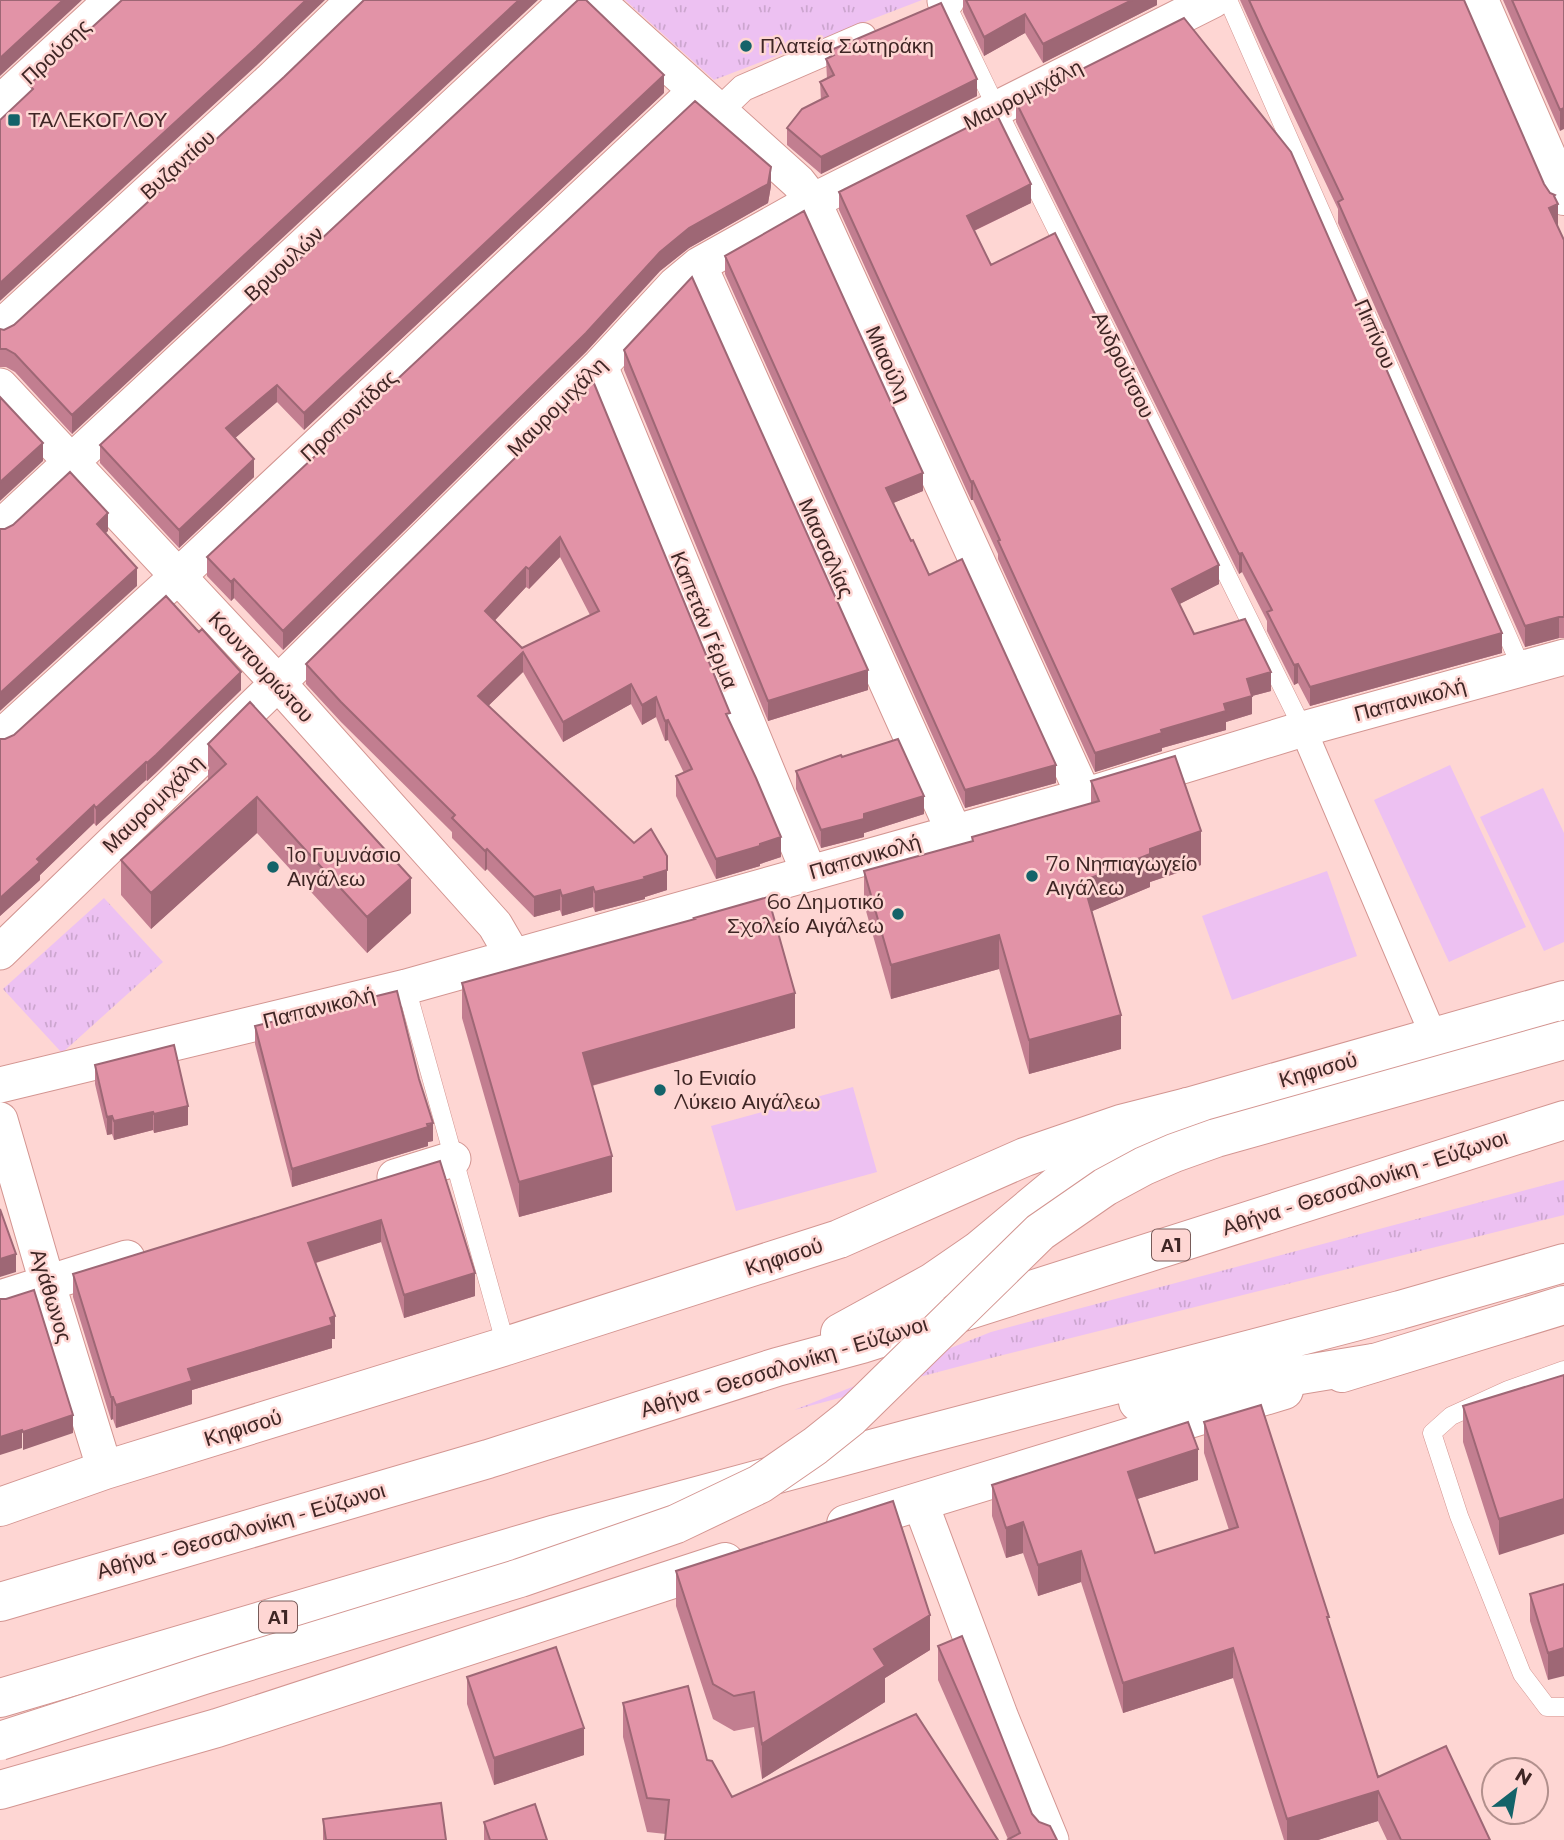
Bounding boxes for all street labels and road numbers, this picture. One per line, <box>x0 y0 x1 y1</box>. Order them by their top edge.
street label: Προύσης <box>16 13 95 90</box>
street label: Μαυρομιχάλη <box>959 54 1086 135</box>
street label: Βυζαντίου <box>135 125 220 205</box>
street label: Βρυουλών <box>239 221 328 306</box>
street label: Πιπίνου <box>1349 295 1402 372</box>
street label: Ανδρούτσου <box>1087 308 1160 422</box>
street label: Μιαούλη <box>861 322 916 406</box>
street label: Μαυρομιχάλη <box>502 352 611 461</box>
street label: Προποντίδας <box>295 365 402 467</box>
street label: Μασσαλίας <box>793 494 859 601</box>
street label: Καπετάν Γέρμα <box>666 548 743 692</box>
street label: Κουντουριώτου <box>204 606 319 727</box>
street label: Παπανικολή <box>1351 673 1469 726</box>
street label: Μαυρομιχάλη <box>97 749 208 858</box>
street label: Παπανικολή <box>806 829 923 884</box>
street label: Παπανικολή <box>260 982 378 1034</box>
street label: Κηφισού <box>1276 1046 1360 1093</box>
street label: Αθήνα - Θεσσαλονίκη - Εύζωνοι <box>1219 1124 1511 1241</box>
road number: Α1 <box>1152 1230 1190 1260</box>
street label: Κηφισού <box>742 1232 826 1281</box>
street label: Αγάθωνος <box>25 1246 78 1346</box>
street label: Αθήνα - Θεσσαλονίκη - Εύζωνοι <box>637 1311 931 1422</box>
street label: Κηφισού <box>201 1404 285 1451</box>
street label: Αθήνα - Θεσσαλονίκη - Εύζωνοι <box>94 1477 388 1584</box>
road number: Α1 <box>259 1602 297 1632</box>

